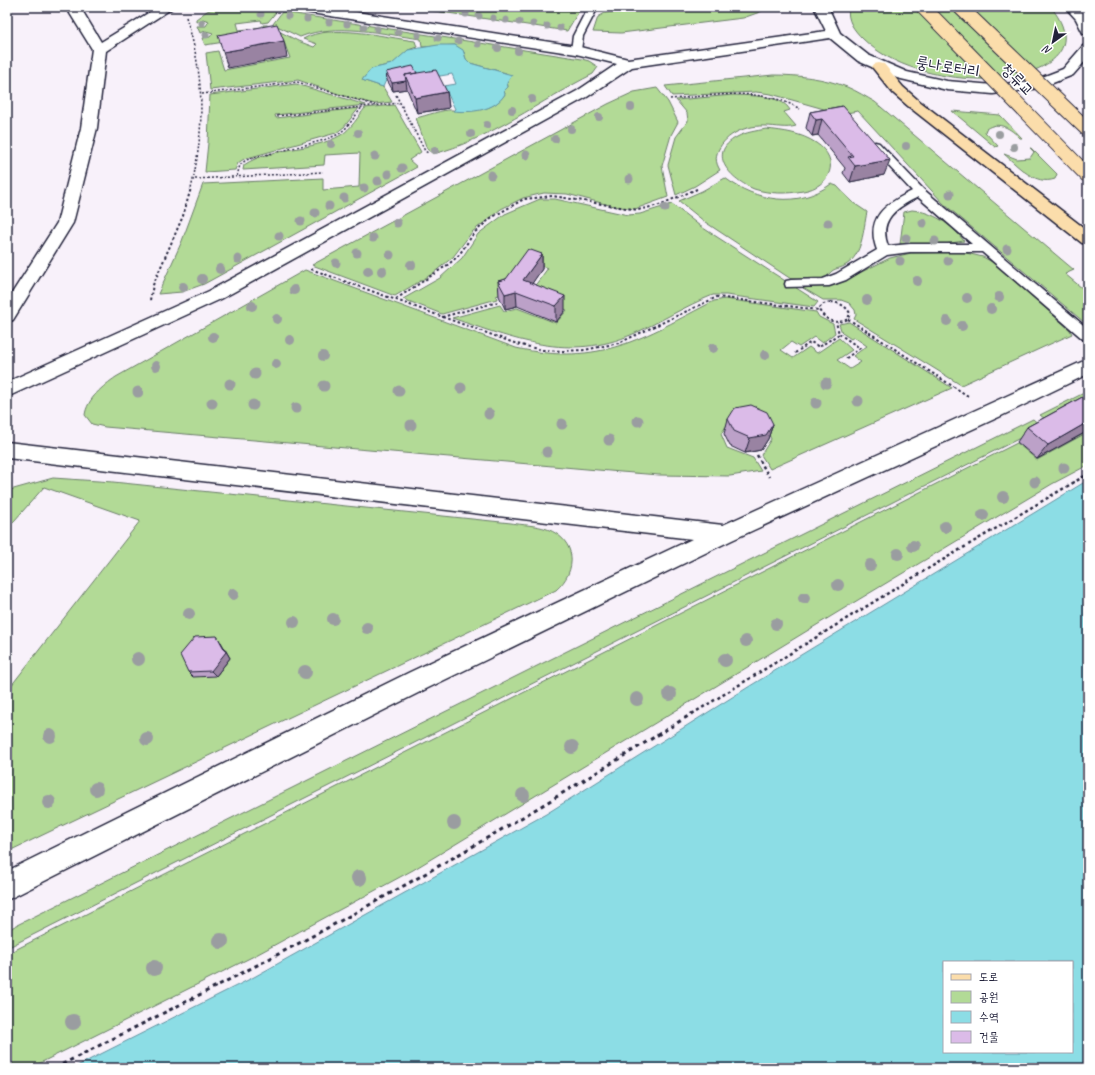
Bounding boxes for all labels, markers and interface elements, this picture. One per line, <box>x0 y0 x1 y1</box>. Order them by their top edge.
north arrow <box>1033 22 1073 62</box>
text: N <box>1039 41 1054 58</box>
street label: 룽나로터리 <box>914 52 981 82</box>
street label: 청류교 <box>997 59 1038 101</box>
legend <box>943 961 1073 1053</box>
text: 도로 <box>979 969 998 985</box>
text: 공원 <box>979 989 998 1005</box>
text: 수역 <box>979 1009 999 1025</box>
text: 건물 <box>979 1029 999 1045</box>

